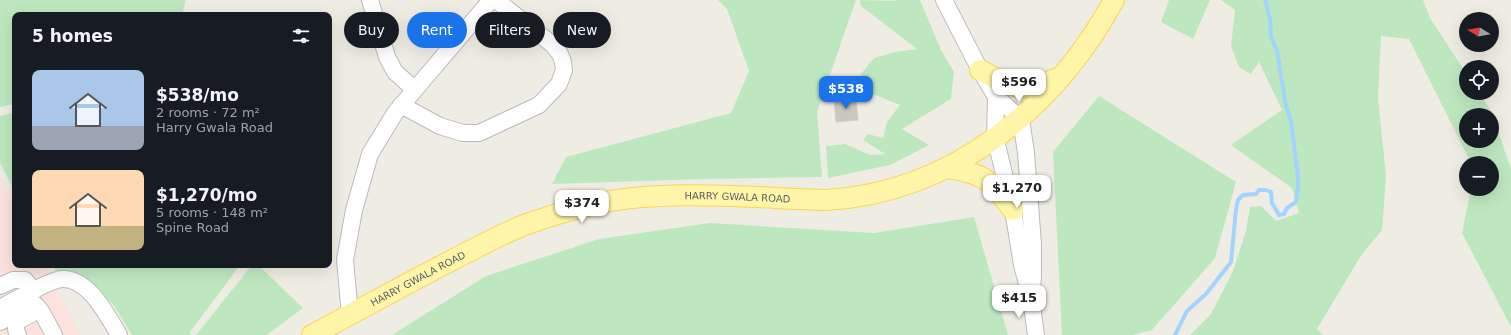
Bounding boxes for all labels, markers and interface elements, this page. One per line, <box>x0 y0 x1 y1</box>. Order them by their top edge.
chip: Buy <box>344 12 399 48</box>
chip: Rent <box>407 12 467 48</box>
chip: Filters <box>475 12 545 48</box>
chip: New <box>553 12 611 48</box>
north arrow <box>1459 12 1499 52</box>
map controls <box>1459 12 1499 196</box>
icon: filters <box>290 25 312 47</box>
text: 5 homes <box>32 26 113 46</box>
button: locate <box>1459 60 1499 100</box>
pin: $596 <box>995 69 1043 103</box>
text: $596 <box>1001 74 1037 89</box>
pin: $538 <box>822 76 870 110</box>
text: $538 <box>828 81 864 96</box>
text: $538/mo <box>156 85 239 105</box>
icon: home <box>64 86 112 134</box>
text: 2 rooms · 72 m² <box>156 105 260 120</box>
button: + <box>1459 108 1499 148</box>
text: Harry Gwala Road <box>156 120 273 135</box>
button: − <box>1459 156 1499 196</box>
pin: $1,270 <box>984 175 1050 209</box>
text: $1,270 <box>992 180 1042 195</box>
text: $1,270/mo <box>156 185 257 205</box>
icon: home <box>64 186 112 234</box>
pin: $374 <box>558 190 606 224</box>
street label: HARRY GWALA ROAD <box>684 190 791 204</box>
text: $374 <box>564 195 600 210</box>
text: 5 rooms · 148 m² <box>156 205 268 220</box>
text: Spine Road <box>156 220 229 235</box>
street label: HARRY GWALA ROAD <box>368 249 467 308</box>
pin: $415 <box>995 285 1043 319</box>
text: $415 <box>1001 290 1037 305</box>

